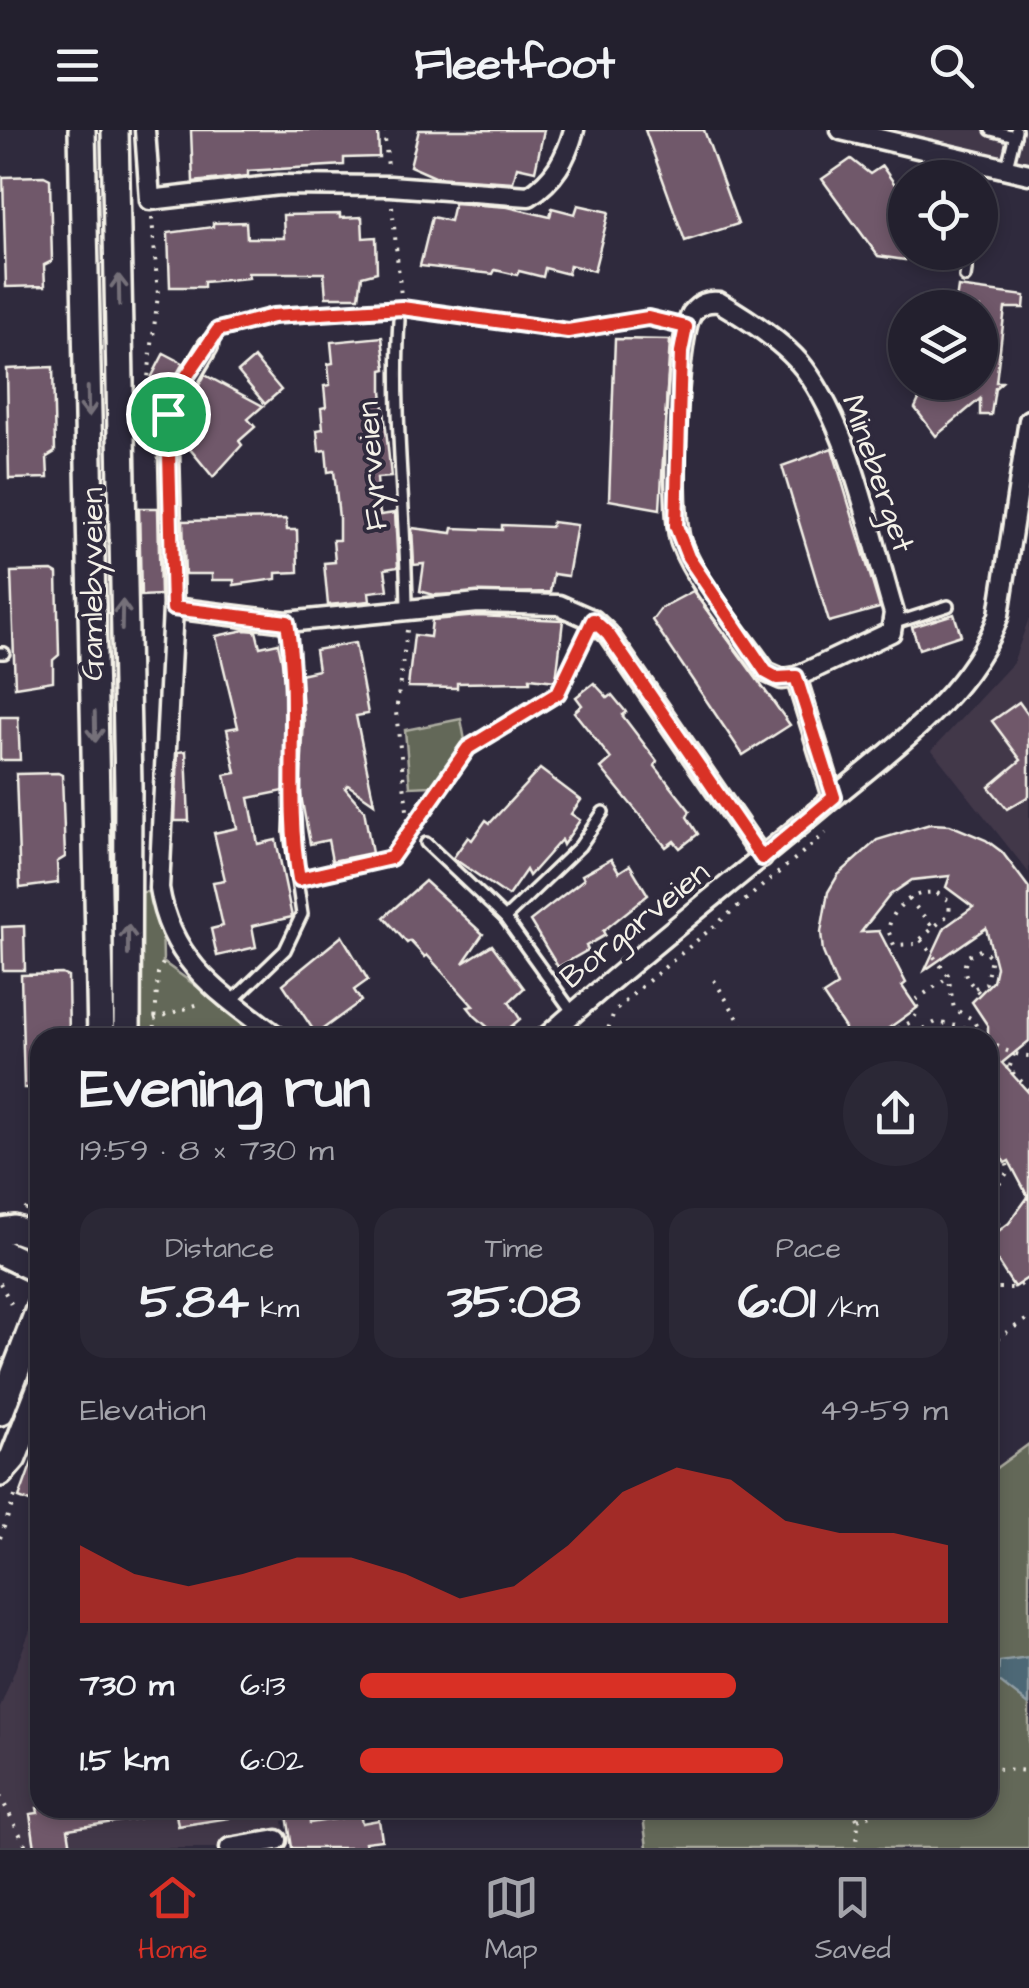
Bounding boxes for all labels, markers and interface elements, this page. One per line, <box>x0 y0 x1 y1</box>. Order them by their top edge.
text: Fleetfoot <box>414 34 615 96</box>
icon: menu <box>50 38 105 93</box>
icon: search <box>924 38 979 93</box>
map controls <box>888 160 998 400</box>
button: locate <box>888 160 998 270</box>
one-way arrow <box>109 275 128 307</box>
button: layers <box>888 290 998 400</box>
pin <box>126 372 211 457</box>
one-way arrow <box>78 386 98 418</box>
icon: arrive <box>141 387 196 442</box>
street label: Mineberget <box>830 388 926 559</box>
street label: Fyrveien <box>346 400 399 532</box>
street label: Gamlebyveien <box>70 487 115 681</box>
one-way arrow <box>112 600 132 632</box>
one-way arrow <box>86 711 105 743</box>
street label: Borgarveien <box>550 851 719 1000</box>
one-way arrow <box>119 925 138 957</box>
text: Evening run <box>80 1052 370 1128</box>
button: share <box>843 1061 948 1166</box>
text: 19:59 · 8 × 730 m <box>80 1128 334 1173</box>
text: Distance <box>165 1229 274 1268</box>
text: Time <box>485 1229 543 1268</box>
text: Pace <box>776 1229 841 1268</box>
text: 5.84 <box>140 1268 249 1337</box>
text: 35:08 <box>447 1268 581 1337</box>
text: 6:01 <box>738 1268 816 1337</box>
text: km <box>249 1289 299 1328</box>
text: /km <box>816 1289 879 1328</box>
text: Elevation <box>80 1388 206 1433</box>
text: 49–59 m <box>819 1388 948 1433</box>
text: 730 m <box>80 1663 174 1708</box>
text: 6:13 <box>240 1663 286 1708</box>
text: 1.5 km <box>80 1738 169 1783</box>
text: 6:02 <box>240 1738 304 1783</box>
tab: Home <box>138 1870 208 1969</box>
tab: Map <box>484 1870 539 1969</box>
tab: Saved <box>815 1870 891 1969</box>

